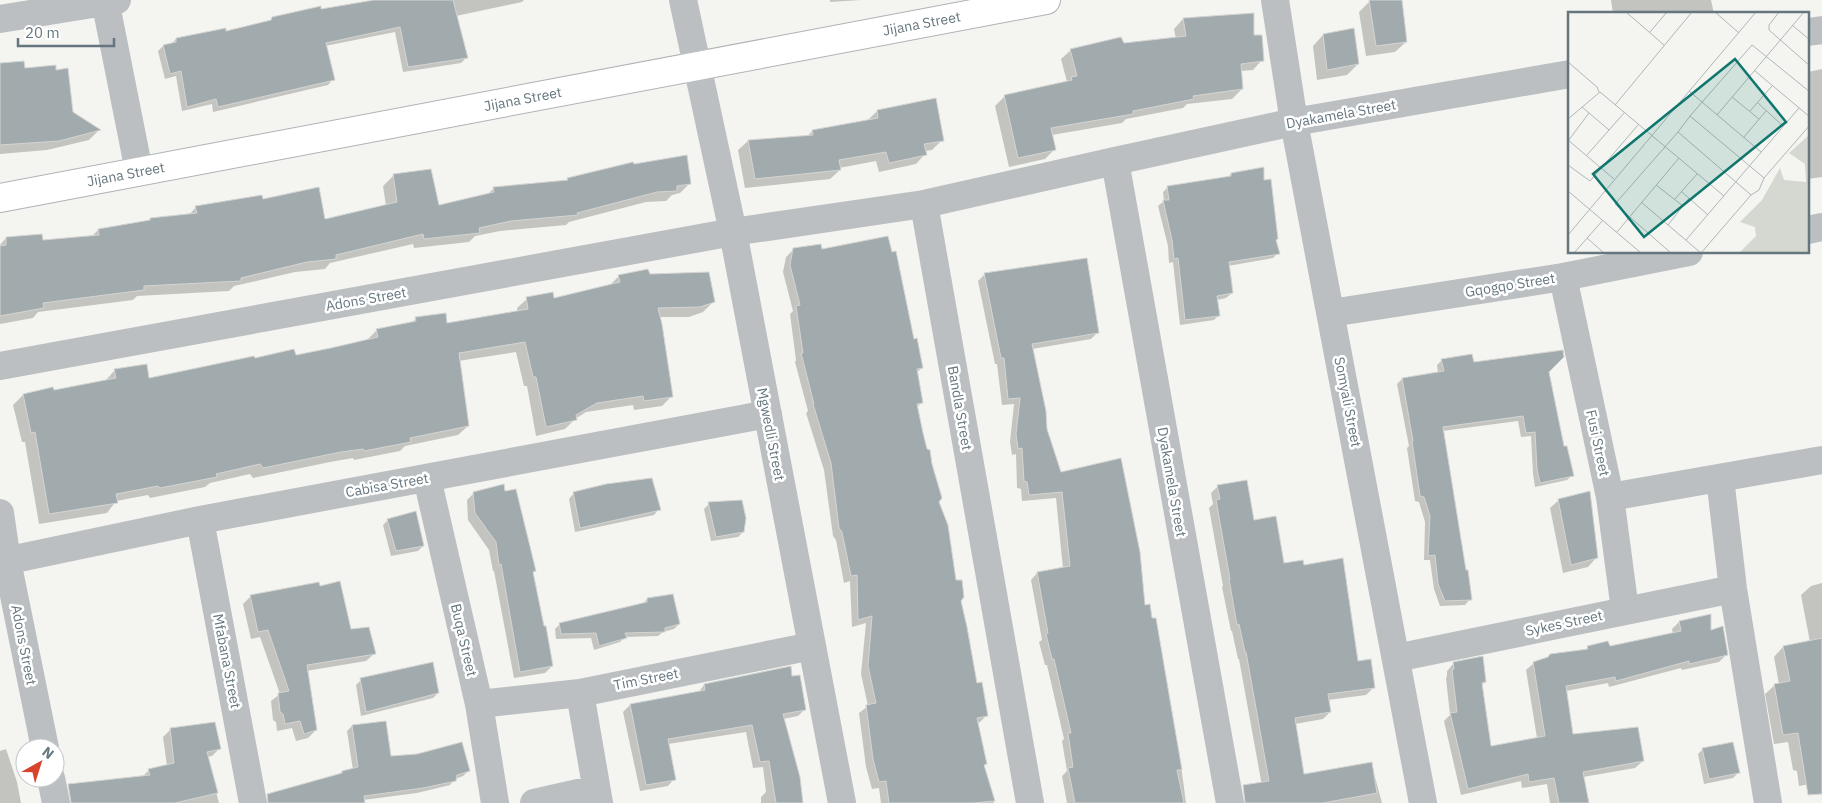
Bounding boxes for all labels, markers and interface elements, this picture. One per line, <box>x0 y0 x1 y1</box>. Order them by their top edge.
street label: Jijana Street <box>881 7 962 40</box>
inset map <box>1568 12 1810 254</box>
scale bar <box>18 15 114 47</box>
text: 20 m <box>25 23 60 42</box>
street label: Jijana Street <box>482 83 563 115</box>
street label: Dyakamela Street <box>1285 95 1397 133</box>
street label: Jijana Street <box>85 158 166 190</box>
street label: Gqogqo Street <box>1464 269 1556 301</box>
street label: Adons Street <box>324 283 408 315</box>
street label: Somyali Street <box>1330 355 1366 449</box>
street label: Bandla Street <box>944 364 976 452</box>
street label: Mgwedli Street <box>753 386 789 482</box>
street label: Fusi Street <box>1582 408 1614 478</box>
street label: Dyakamela Street <box>1153 426 1191 538</box>
street label: Cabisa Street <box>344 469 430 501</box>
street label: Buqa Street <box>447 602 481 678</box>
street label: Adons Street <box>7 603 41 687</box>
street label: Sykes Street <box>1524 606 1604 640</box>
street label: Mfabana Street <box>209 612 245 710</box>
street label: Tim Street <box>612 664 680 694</box>
north arrow <box>15 738 65 788</box>
text: N <box>39 743 58 763</box>

